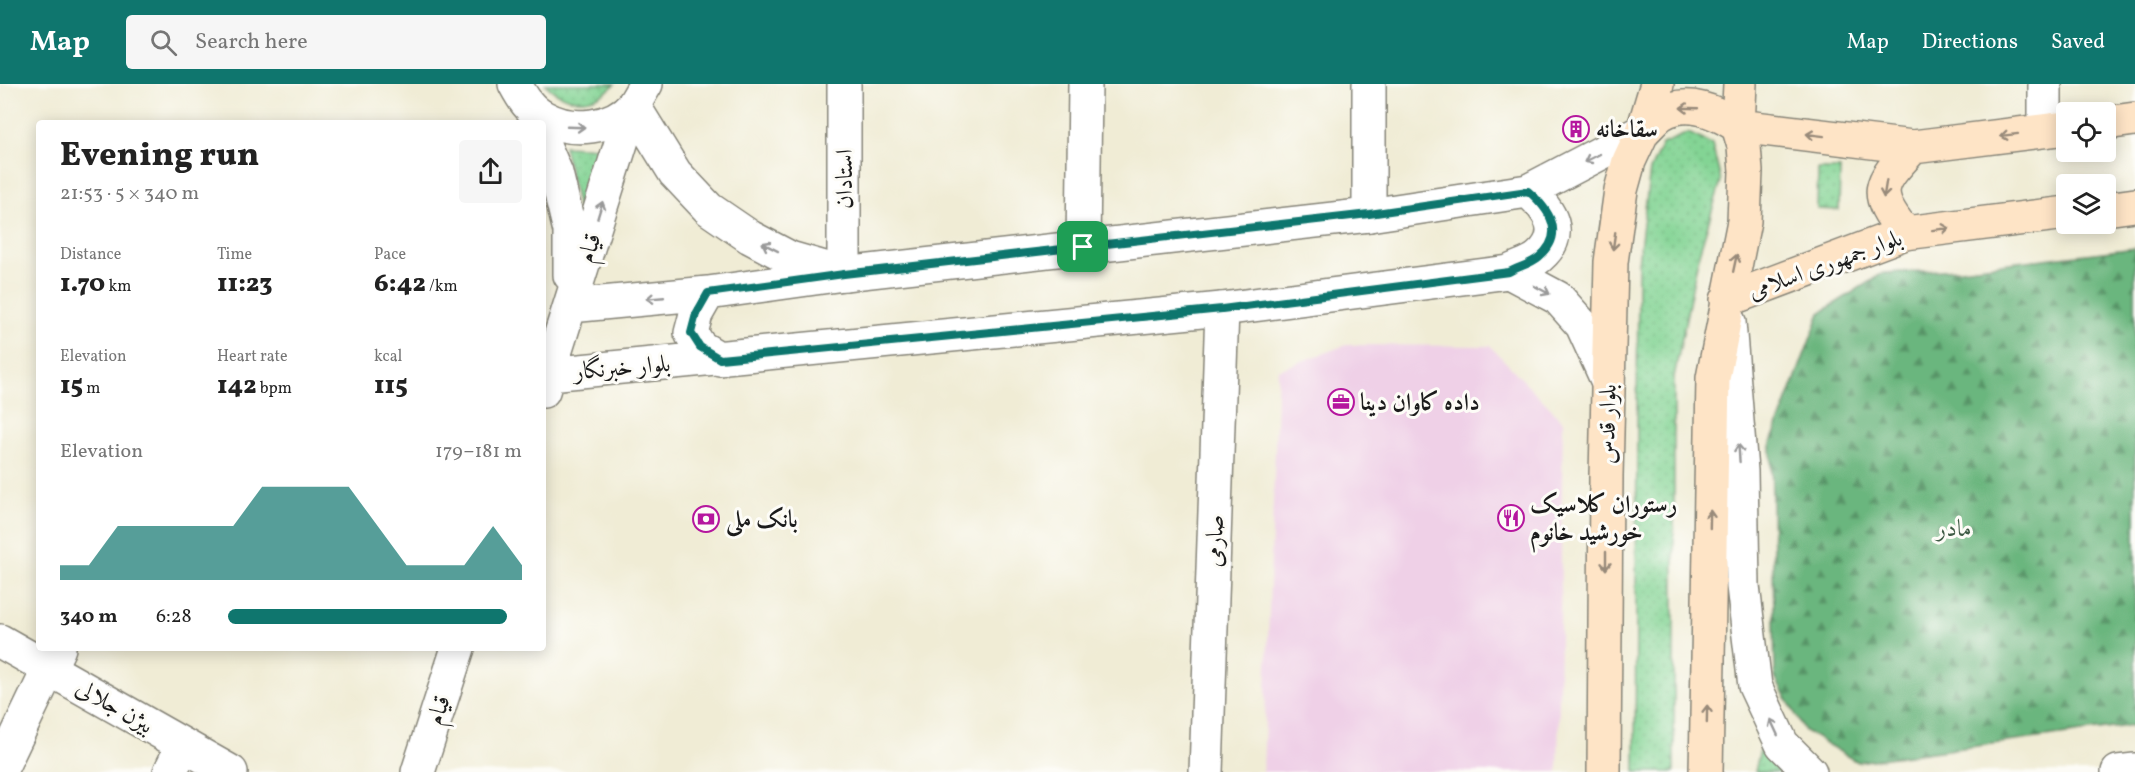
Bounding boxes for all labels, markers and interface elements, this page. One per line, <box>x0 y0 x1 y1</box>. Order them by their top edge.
search box <box>126 15 546 69</box>
text: Map <box>30 23 90 62</box>
icon: search <box>147 26 180 59</box>
text: Search here <box>195 27 308 58</box>
text: Map <box>1847 28 1889 57</box>
text: Directions <box>1922 28 2018 57</box>
text: Saved <box>2051 28 2105 57</box>
one-way arrow <box>1680 102 1699 114</box>
map controls <box>2056 102 2116 234</box>
button: locate <box>2056 102 2116 162</box>
building icon: سقاخانه <box>1561 114 1591 144</box>
place label: سقاخانه <box>1596 114 1658 148</box>
one-way arrow <box>566 121 586 132</box>
one-way arrow <box>1806 129 1826 140</box>
one-way arrow <box>2000 130 2019 141</box>
text: Evening run <box>60 134 259 180</box>
button: share <box>459 140 522 203</box>
street label: استادان <box>829 149 863 209</box>
one-way arrow <box>1583 153 1601 164</box>
button: layers <box>2056 174 2116 234</box>
one-way arrow <box>1880 179 1891 198</box>
text: 21:53 · 5 × 340 m <box>60 180 199 208</box>
one-way arrow <box>595 201 606 220</box>
pin <box>1057 221 1108 272</box>
street label: بلوار جمهوری اسلامی <box>1744 222 1908 310</box>
one-way arrow <box>1931 223 1951 234</box>
street label: قیام <box>570 230 613 268</box>
icon: arrive <box>1066 230 1099 263</box>
one-way arrow <box>1608 230 1619 250</box>
one-way arrow <box>761 241 779 252</box>
text: Distance <box>60 244 121 266</box>
text: Time <box>217 244 252 266</box>
text: Pace <box>374 244 406 266</box>
one-way arrow <box>1730 253 1741 273</box>
text: 1.70 <box>60 266 105 302</box>
text: 11:23 <box>217 266 272 302</box>
text: 6:42 <box>374 266 426 302</box>
text: km <box>105 276 131 298</box>
text: /km <box>426 276 458 298</box>
one-way arrow <box>1533 284 1550 296</box>
one-way arrow <box>646 293 666 304</box>
text: Elevation <box>60 346 127 368</box>
text: Heart rate <box>217 346 288 368</box>
text: kcal <box>374 346 402 368</box>
street label: بلوار خبرنگار <box>570 348 672 390</box>
text: 15 <box>60 368 83 404</box>
text: 142 <box>217 368 257 404</box>
text: 115 <box>374 368 408 404</box>
text: m <box>83 378 100 400</box>
text: bpm <box>257 378 292 400</box>
street label: بلوار قدس <box>1591 384 1627 464</box>
office icon: داده کاوان دینا <box>1326 387 1356 417</box>
place label: داده کاوان دینا <box>1360 387 1480 421</box>
text: Elevation <box>60 438 143 466</box>
text: 179–181 m <box>435 438 522 466</box>
one-way arrow <box>1733 444 1744 464</box>
place label: رستوران کلاسیک خورشید خانوم <box>1530 489 1678 553</box>
restaurant icon: رستوران کلاسیک خورشید خانوم <box>1496 503 1526 533</box>
bank icon: بانک ملی <box>691 504 721 534</box>
place label: بانک ملی <box>725 504 798 538</box>
one-way arrow <box>1704 509 1716 529</box>
park label: مادر <box>1934 513 1972 547</box>
street label: صارمی <box>1198 514 1234 568</box>
one-way arrow <box>1600 551 1612 571</box>
text: 340 m <box>60 603 118 631</box>
text: 6:28 <box>156 603 192 631</box>
street label: بیژن جلالی <box>69 672 159 744</box>
street label: قیام <box>419 691 462 730</box>
one-way arrow <box>1701 704 1713 724</box>
one-way arrow <box>1767 719 1779 737</box>

